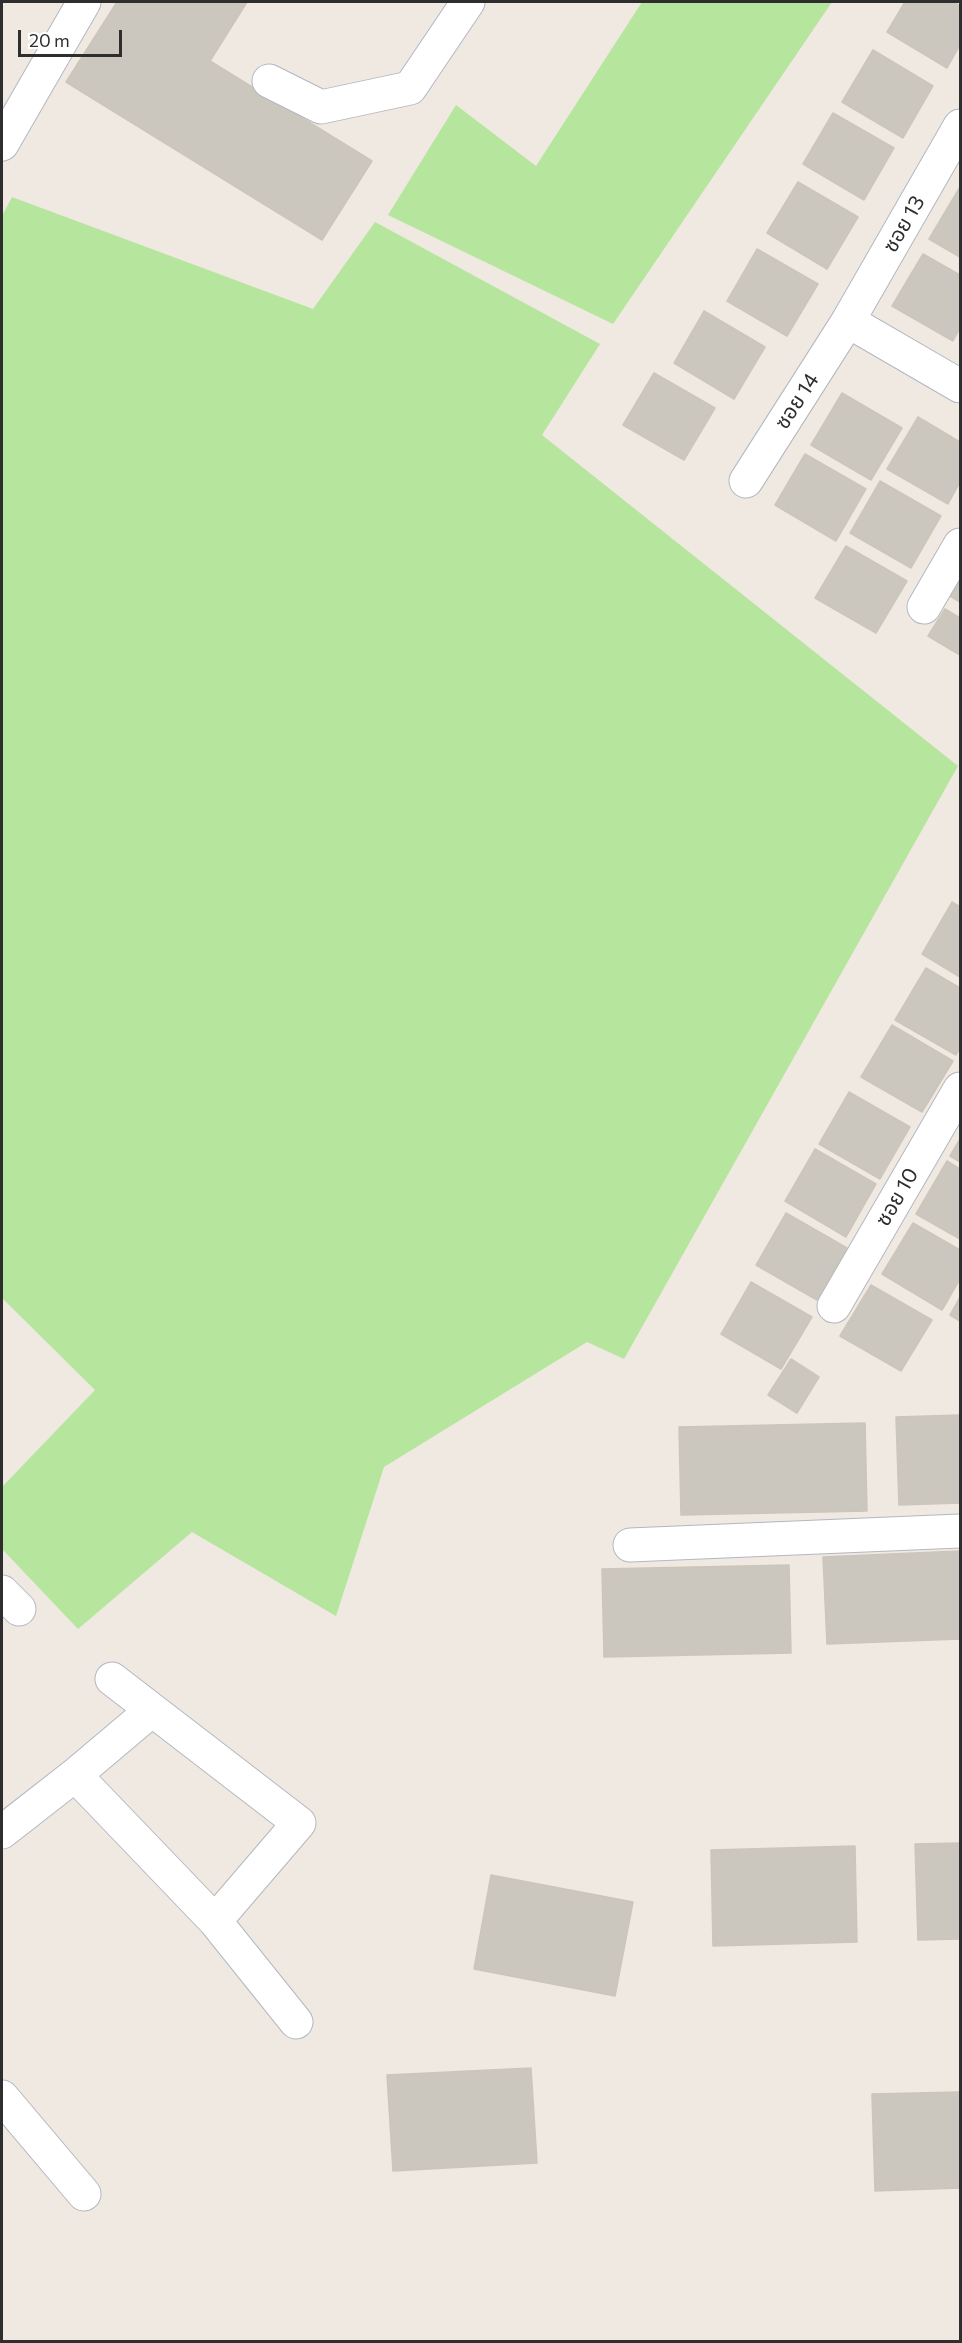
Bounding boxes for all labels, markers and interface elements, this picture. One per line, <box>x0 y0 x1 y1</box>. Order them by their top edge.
scale bar <box>21 18 124 56</box>
text: 20 m <box>29 29 70 51</box>
street label: ซอย 13 <box>878 191 930 257</box>
street label: ซอย 14 <box>770 368 824 434</box>
street label: ซอย 10 <box>870 1163 924 1231</box>

